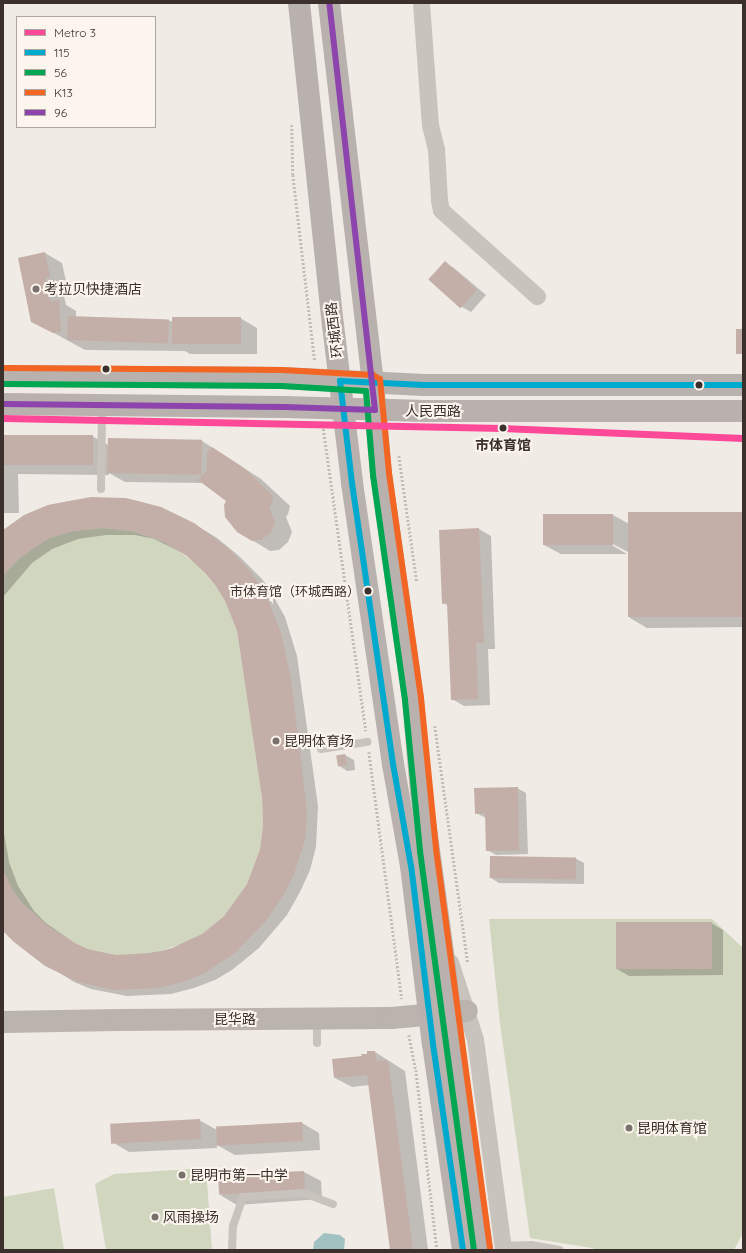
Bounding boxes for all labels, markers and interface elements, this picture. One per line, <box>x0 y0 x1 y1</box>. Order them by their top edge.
legend <box>16 16 156 128</box>
text: Metro 3 <box>54 25 96 40</box>
text: 115 <box>54 45 69 60</box>
text: 56 <box>54 65 67 80</box>
text: K13 <box>54 85 73 100</box>
text: 96 <box>54 105 67 120</box>
place label: 考拉贝快捷酒店 <box>44 281 142 297</box>
marker: 考拉贝快捷酒店 <box>31 284 41 294</box>
street label: 环城西路 <box>322 301 346 359</box>
unlabelled marker <box>101 364 111 374</box>
unlabelled marker <box>694 380 704 390</box>
street label: 人民西路 <box>405 403 461 419</box>
marker: 市体育馆 <box>496 421 510 435</box>
place label: 市体育馆 <box>475 437 531 453</box>
place label: 市体育馆（环城西路） <box>230 583 360 599</box>
marker: 市体育馆（环城西路） <box>363 586 373 596</box>
place label: 昆明体育场 <box>284 733 354 749</box>
marker: 昆明体育场 <box>271 736 281 746</box>
street label: 昆华路 <box>214 1011 256 1027</box>
place label: 昆明体育馆 <box>637 1120 707 1136</box>
marker: 昆明体育馆 <box>624 1123 634 1133</box>
place label: 昆明市第一中学 <box>190 1167 288 1183</box>
marker: 昆明市第一中学 <box>177 1170 187 1180</box>
place label: 风雨操场 <box>163 1209 219 1225</box>
marker: 风雨操场 <box>150 1212 160 1222</box>

